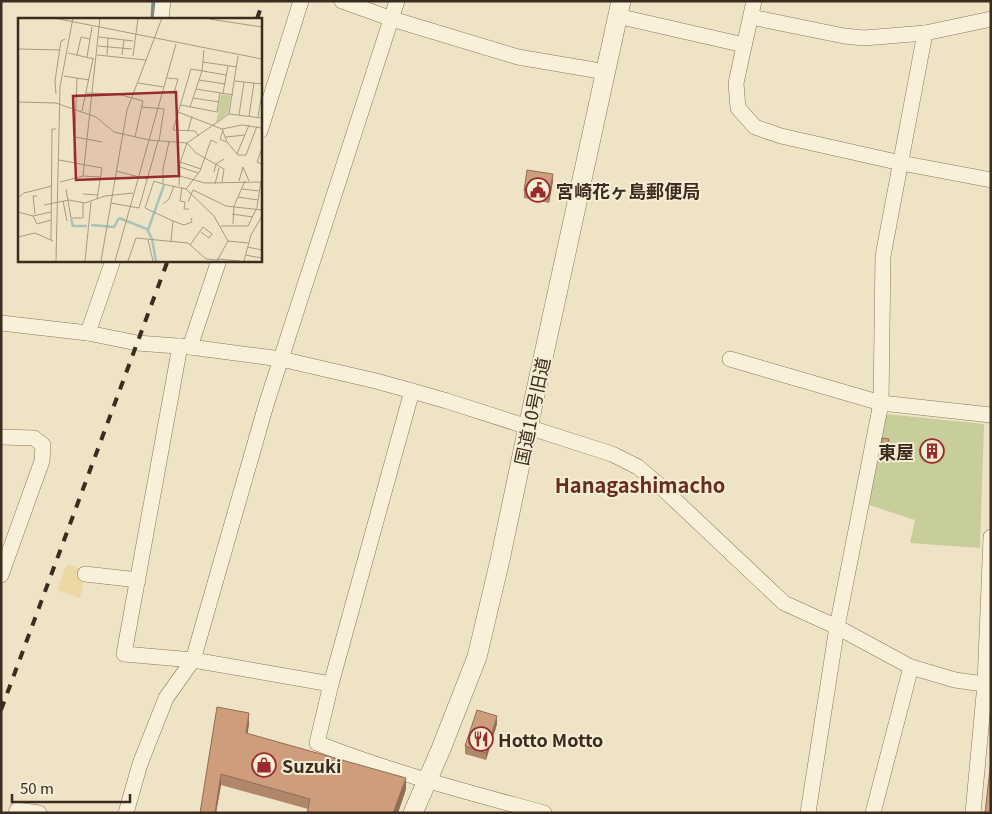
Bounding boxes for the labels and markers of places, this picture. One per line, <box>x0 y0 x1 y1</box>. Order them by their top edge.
public building icon: 宮崎花ヶ島郵便局 <box>525 177 551 203</box>
place label: 宮崎花ヶ島郵便局 <box>556 177 700 203</box>
place label: 東屋 <box>878 438 914 464</box>
building icon: 東屋 <box>919 438 945 464</box>
restaurant icon: Hotto Motto <box>468 726 494 752</box>
place label: Hotto Motto <box>498 726 603 752</box>
shop icon: Suzuki <box>251 752 277 778</box>
place label: Suzuki <box>282 752 341 778</box>

